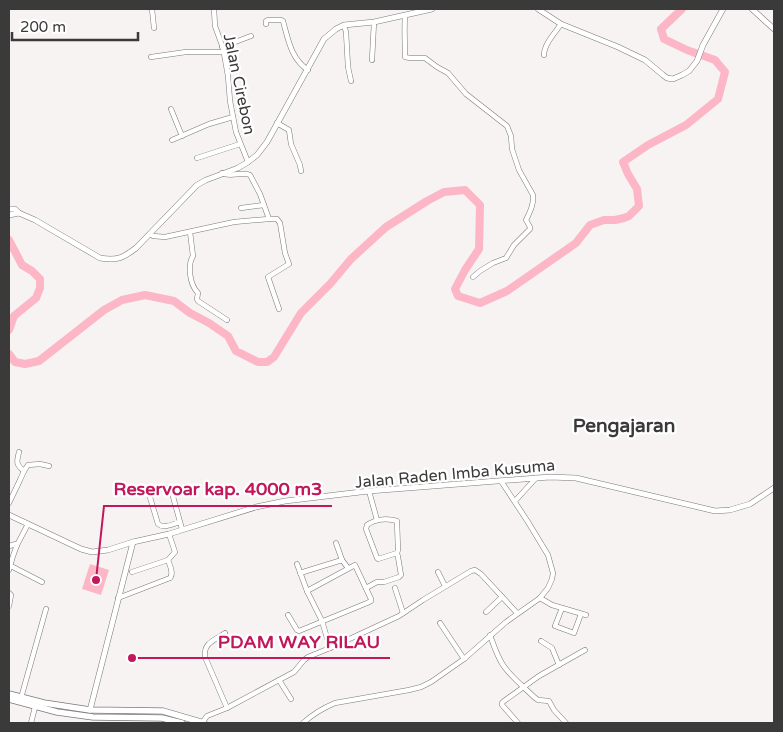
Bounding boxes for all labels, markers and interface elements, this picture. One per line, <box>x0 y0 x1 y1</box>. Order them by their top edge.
scale bar <box>12 10 139 42</box>
text: 200 m <box>20 18 66 36</box>
street label: Jalan Cirebon <box>219 32 260 137</box>
district label: Pengajaran <box>573 415 675 438</box>
street label: Jalan Raden Imba Kusuma <box>354 455 556 493</box>
callout: Reservoar kap. 4000 m3 <box>104 473 332 506</box>
text: Reservoar kap. 4000 m3 <box>114 478 322 500</box>
callout: PDAM WAY RILAU <box>208 625 390 658</box>
text: PDAM WAY RILAU <box>218 631 380 653</box>

